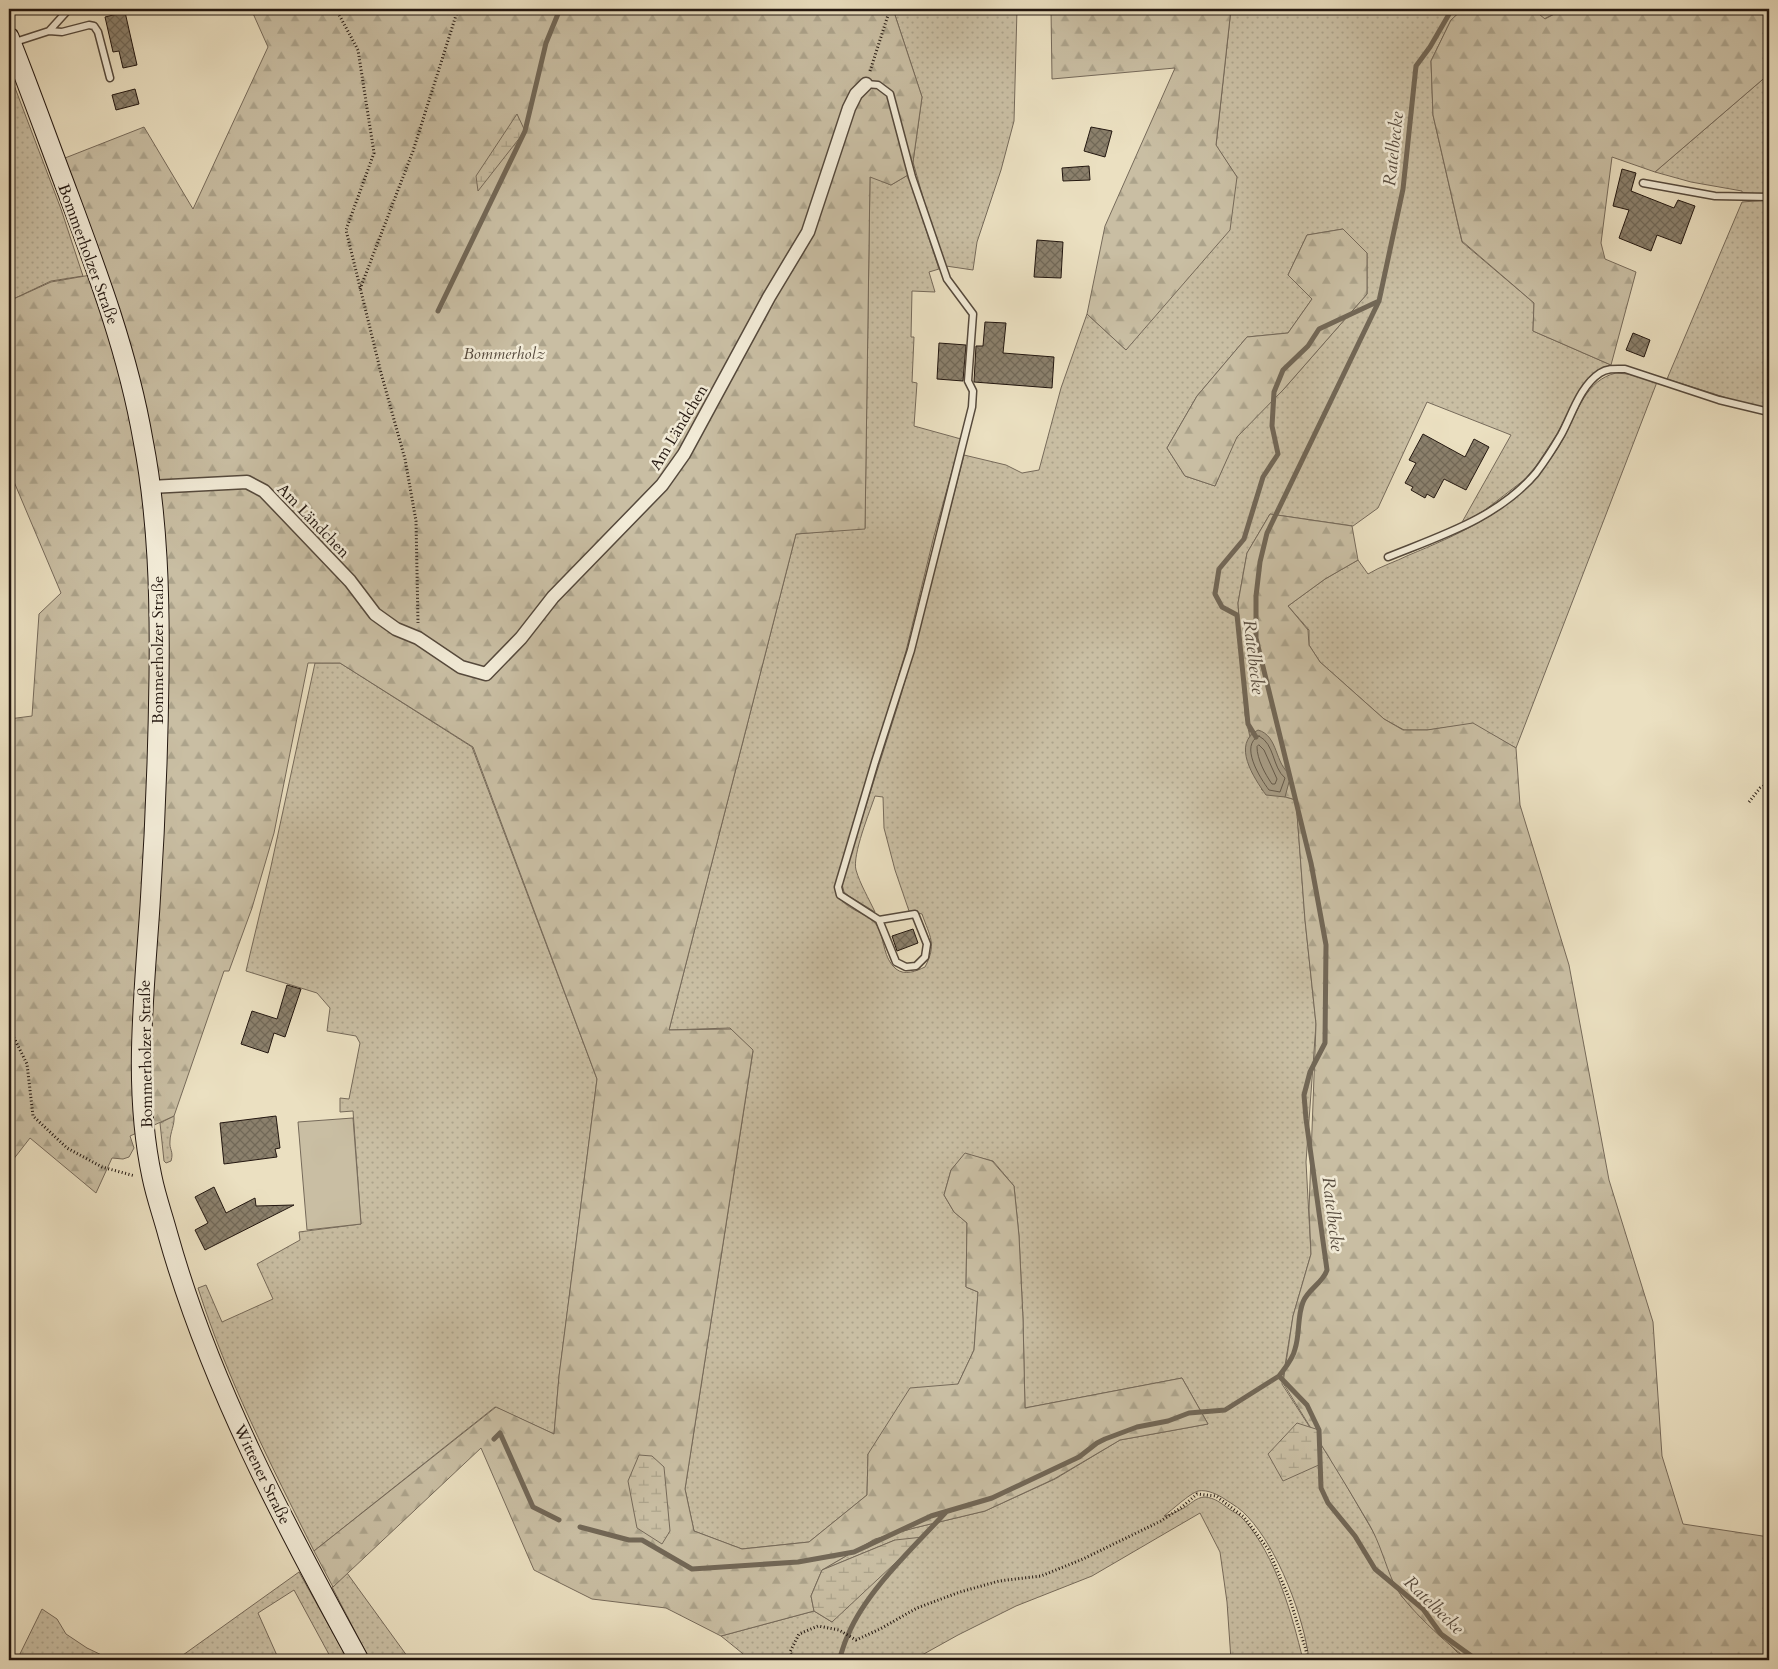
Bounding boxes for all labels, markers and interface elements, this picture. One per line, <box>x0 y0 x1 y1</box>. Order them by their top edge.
water label: Ratelbecke <box>1377 109 1410 188</box>
street label: Bommerholzer Straße <box>52 181 124 328</box>
park label: Bommerholz <box>463 343 545 365</box>
street label: Am Ländchen <box>645 381 713 474</box>
street label: Am Ländchen <box>272 479 355 563</box>
street label: Bommerholzer Straße <box>147 576 169 724</box>
water label: Ratelbecke <box>1237 618 1271 697</box>
street label: Bommerholzer Straße <box>134 980 158 1128</box>
water label: Ratelbecke <box>1316 1175 1350 1254</box>
street label: Wittener Straße <box>228 1420 296 1528</box>
water label: Ratelbecke <box>1398 1570 1470 1641</box>

